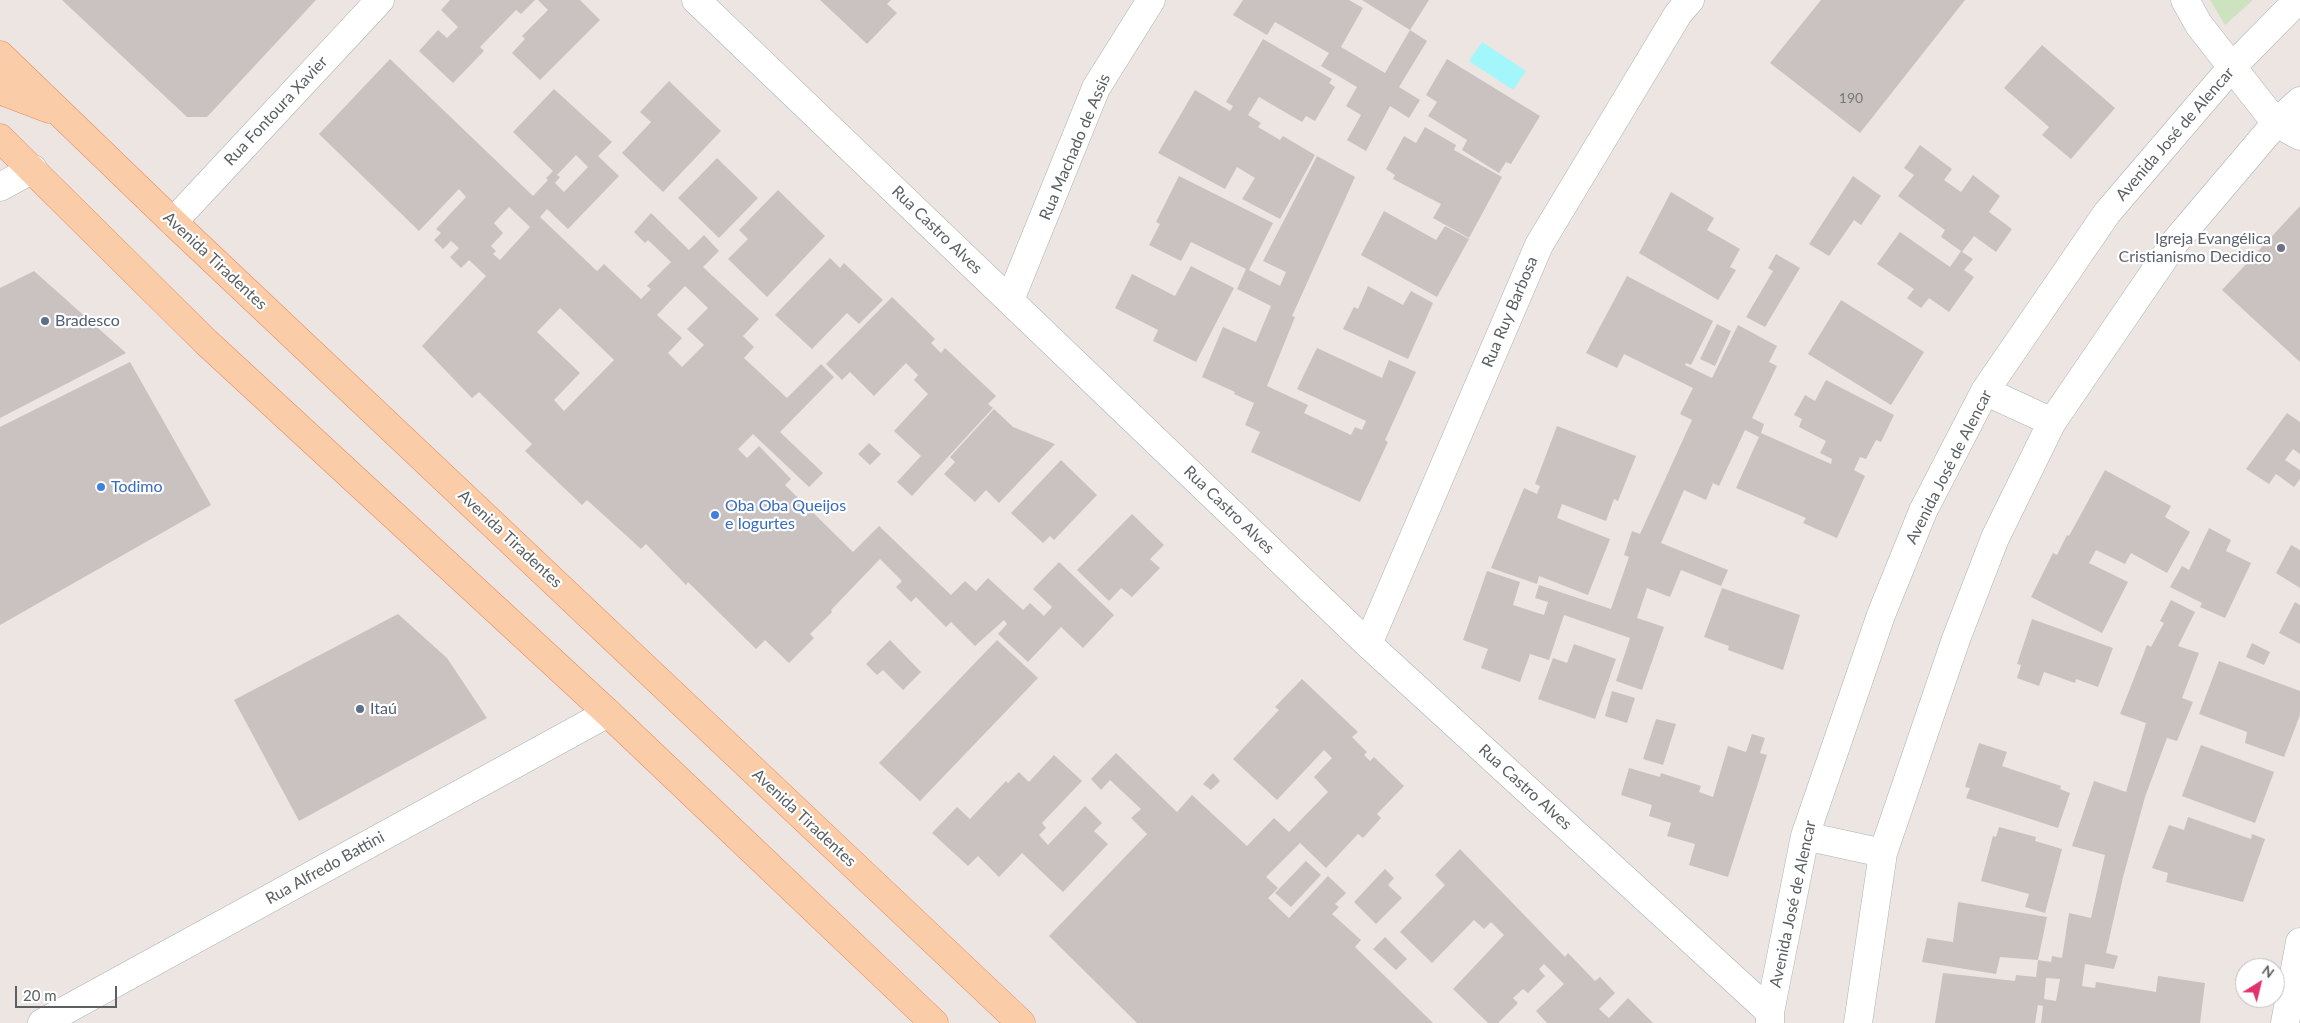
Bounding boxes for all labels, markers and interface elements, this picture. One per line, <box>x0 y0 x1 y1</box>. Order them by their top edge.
street label: Rua Fontoura Xavier <box>220 52 332 170</box>
street label: Avenida José de Alencar <box>2112 63 2238 205</box>
street label: Rua Machado de Assis <box>1036 71 1114 223</box>
house number: 190 <box>1839 90 1863 106</box>
street label: Rua Castro Alves <box>888 182 986 278</box>
street label: Avenida Tiradentes <box>159 208 271 314</box>
place label: Igreja Evangélica Cristianismo Decidico <box>2119 229 2271 267</box>
marker: Igreja Evangélica Cristianismo Decidico <box>2275 242 2287 254</box>
street label: Rua Ruy Barbosa <box>1478 254 1542 370</box>
place label: Bradesco <box>55 311 120 331</box>
marker: Bradesco <box>39 315 51 327</box>
street label: Avenida José de Alencar <box>1902 387 1996 547</box>
street label: Rua Castro Alves <box>1180 462 1278 558</box>
place label: Todimo <box>111 477 163 497</box>
marker: Todimo <box>95 481 107 493</box>
street label: Avenida Tiradentes <box>454 486 566 592</box>
place label: Oba Oba Queijos e Iogurtes <box>725 496 846 534</box>
marker: Oba Oba Queijos e Iogurtes <box>709 509 721 521</box>
place label: Itaú <box>370 699 397 719</box>
marker: Itaú <box>354 703 366 715</box>
street label: Rua Castro Alves <box>1475 740 1575 834</box>
street label: Avenida Tiradentes <box>748 765 860 871</box>
street label: Avenida José de Alencar <box>1766 819 1820 989</box>
street label: Rua Alfredo Battini <box>262 827 388 909</box>
north arrow <box>2235 958 2285 1008</box>
text: N <box>2259 961 2278 981</box>
scale bar <box>18 976 120 1008</box>
text: 20 m <box>23 986 57 1004</box>

